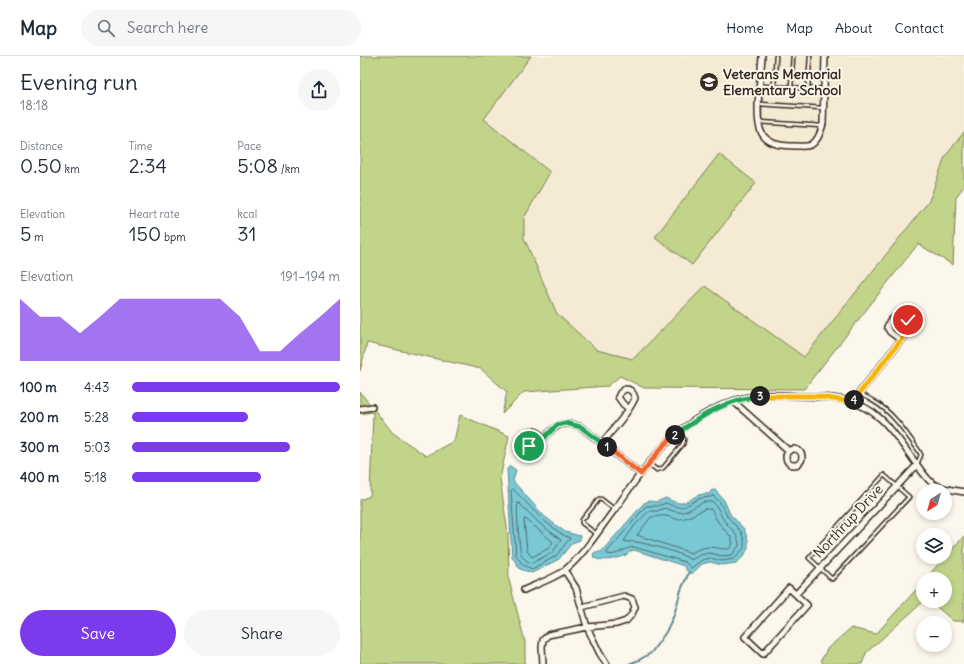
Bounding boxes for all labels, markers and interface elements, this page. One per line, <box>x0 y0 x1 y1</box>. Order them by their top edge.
search box <box>81 10 361 46</box>
text: Map <box>20 16 57 40</box>
icon: search <box>95 17 117 39</box>
text: Search here <box>127 18 208 37</box>
text: Home <box>726 19 764 37</box>
text: Map <box>786 19 813 37</box>
text: About <box>835 19 873 37</box>
text: Contact <box>895 19 944 37</box>
place label: Veterans Memorial Elementary School <box>723 65 841 99</box>
text: Evening run <box>20 68 138 96</box>
button: share <box>298 69 340 111</box>
school or university icon: Veterans Memorial Elementary School <box>698 71 720 93</box>
text: 18:18 <box>20 97 48 114</box>
text: Distance <box>20 139 63 153</box>
text: Time <box>129 139 152 153</box>
text: Pace <box>237 139 261 153</box>
text: 0.50 <box>20 153 62 178</box>
text: 2:34 <box>129 153 167 178</box>
text: 5:08 <box>237 153 278 178</box>
text: km <box>62 162 80 176</box>
text: /km <box>278 162 300 176</box>
text: Elevation <box>20 207 65 221</box>
text: Heart rate <box>129 207 180 221</box>
text: kcal <box>237 207 257 221</box>
text: 5 <box>20 221 32 246</box>
text: 150 <box>129 221 161 246</box>
text: 31 <box>237 221 256 246</box>
text: m <box>32 230 44 244</box>
text: bpm <box>161 230 186 244</box>
text: Elevation <box>20 268 73 285</box>
text: 191–194 m <box>280 268 340 285</box>
pin <box>891 303 925 337</box>
icon: check <box>897 309 919 331</box>
text: 100 m <box>20 379 57 396</box>
text: 4:43 <box>84 379 109 396</box>
pin: 3 <box>750 386 770 406</box>
text: 3 <box>757 389 763 403</box>
pin: 4 <box>844 390 864 410</box>
text: 4 <box>851 393 857 407</box>
text: 200 m <box>20 409 59 426</box>
text: 5:28 <box>84 409 109 426</box>
pin: 2 <box>665 425 685 445</box>
text: 2 <box>672 428 678 442</box>
pin <box>512 429 546 463</box>
icon: arrive <box>518 435 540 457</box>
pin: 1 <box>597 437 617 457</box>
text: 300 m <box>20 439 59 456</box>
text: 5:03 <box>84 439 110 456</box>
text: 1 <box>605 440 609 454</box>
text: 400 m <box>20 469 59 486</box>
text: 5:18 <box>84 469 107 486</box>
street label: Northrup Drive <box>809 480 887 562</box>
north arrow <box>916 484 952 520</box>
map controls <box>916 484 952 652</box>
button: layers <box>916 528 952 564</box>
button: + <box>916 572 952 608</box>
button: Save <box>20 610 176 656</box>
button: Share <box>184 610 340 656</box>
button: − <box>916 616 952 652</box>

